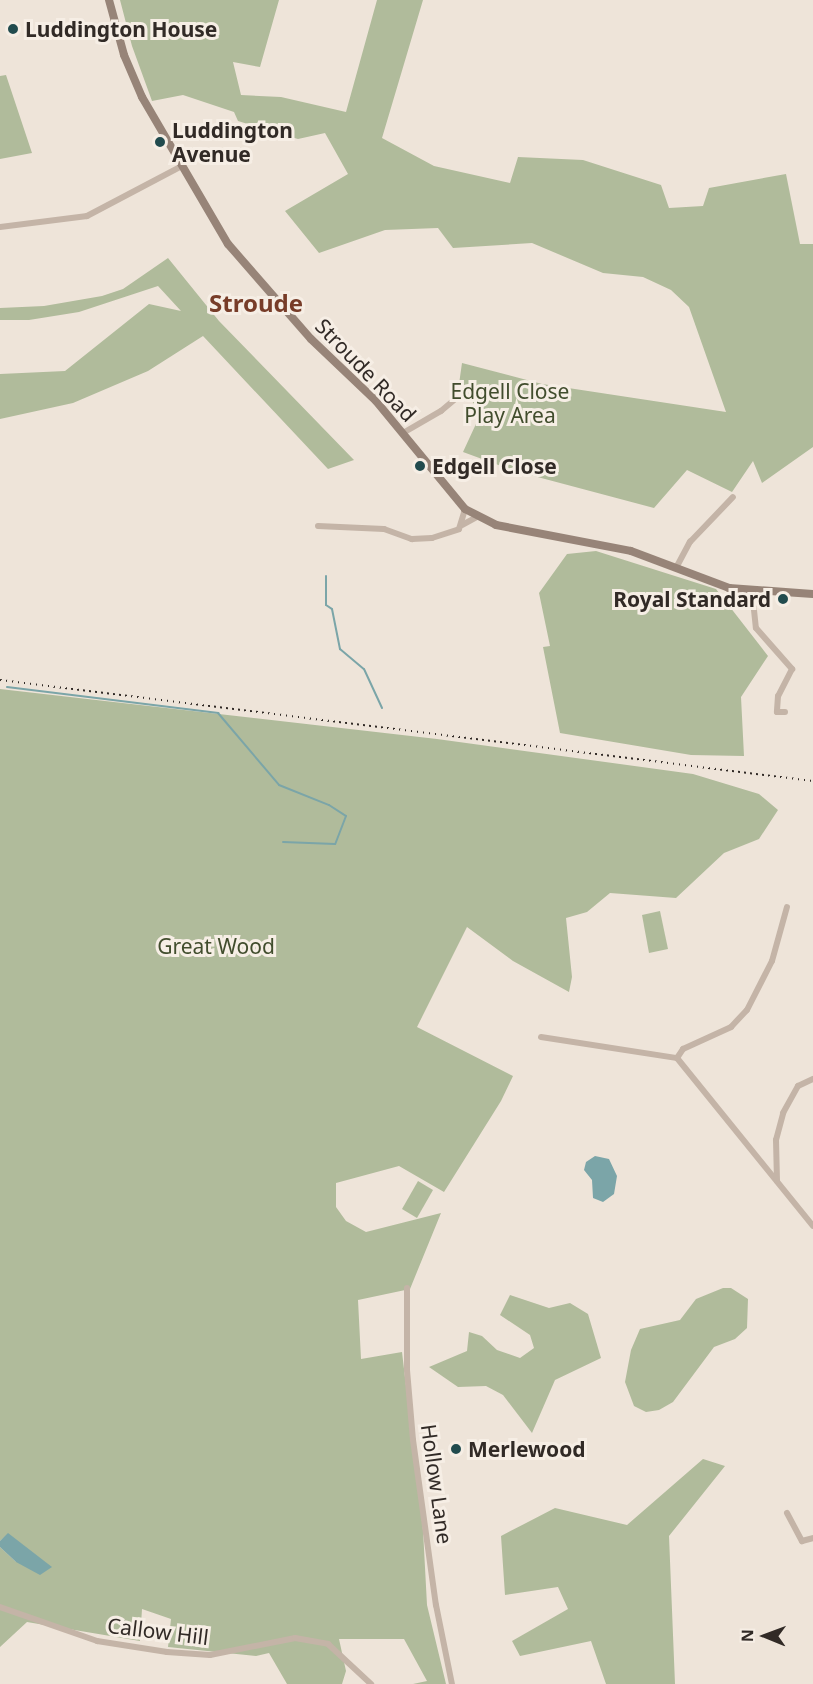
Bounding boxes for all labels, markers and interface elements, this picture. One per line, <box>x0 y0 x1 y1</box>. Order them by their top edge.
place label: Luddington House <box>25 16 217 42</box>
marker: Luddington House <box>6 22 20 36</box>
place label: Luddington Avenue <box>172 117 293 167</box>
marker: Luddington Avenue <box>153 135 167 149</box>
district label: Stroude <box>209 289 303 317</box>
street label: Stroude Road <box>310 313 422 427</box>
park label: Edgell Close Play Area <box>451 378 569 428</box>
place label: Edgell Close <box>432 453 557 479</box>
marker: Edgell Close <box>413 459 427 473</box>
place label: Royal Standard <box>613 586 771 612</box>
marker: Royal Standard <box>776 592 790 606</box>
park label: Great Wood <box>157 933 275 959</box>
street label: Hollow Lane <box>416 1422 458 1546</box>
place label: Merlewood <box>468 1436 586 1462</box>
marker: Merlewood <box>449 1442 463 1456</box>
north arrow <box>735 1606 795 1666</box>
street label: Callow Hill <box>106 1612 210 1650</box>
text: N <box>736 1629 758 1642</box>

